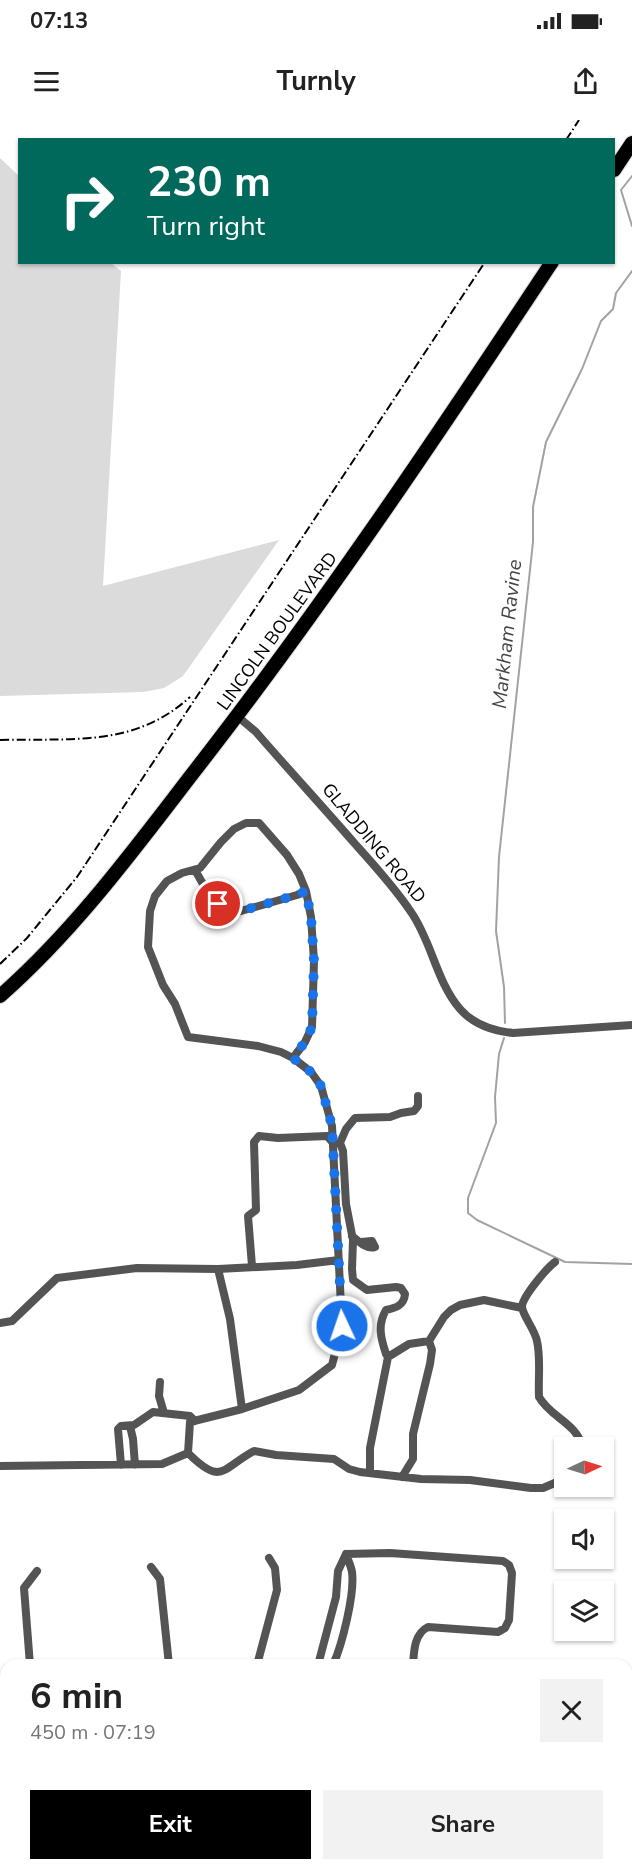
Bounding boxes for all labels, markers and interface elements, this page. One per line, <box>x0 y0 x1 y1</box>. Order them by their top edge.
text: 07:13 <box>30 6 88 36</box>
text: Turnly <box>276 63 356 100</box>
icon: menu <box>30 65 63 98</box>
icon: share <box>569 65 602 98</box>
text: 230 m <box>147 154 271 211</box>
icon: right <box>48 162 126 240</box>
text: Turn right <box>147 208 265 245</box>
street label: LINCOLN BOULEVARD <box>211 547 343 715</box>
water label: Markham Ravine <box>486 558 528 710</box>
street label: GLADDING ROAD <box>317 778 431 908</box>
pin <box>192 878 243 929</box>
icon: arrive <box>201 887 234 920</box>
position arrow <box>310 1294 374 1358</box>
north arrow <box>554 1437 614 1497</box>
map controls <box>554 1437 614 1641</box>
button: sound <box>554 1509 614 1569</box>
button: layers <box>554 1581 614 1641</box>
text: 6 min <box>30 1672 123 1721</box>
button: close <box>540 1679 603 1742</box>
text: 450 m · 07:19 <box>30 1719 156 1746</box>
button: Exit <box>30 1790 311 1859</box>
button: Share <box>323 1790 603 1859</box>

